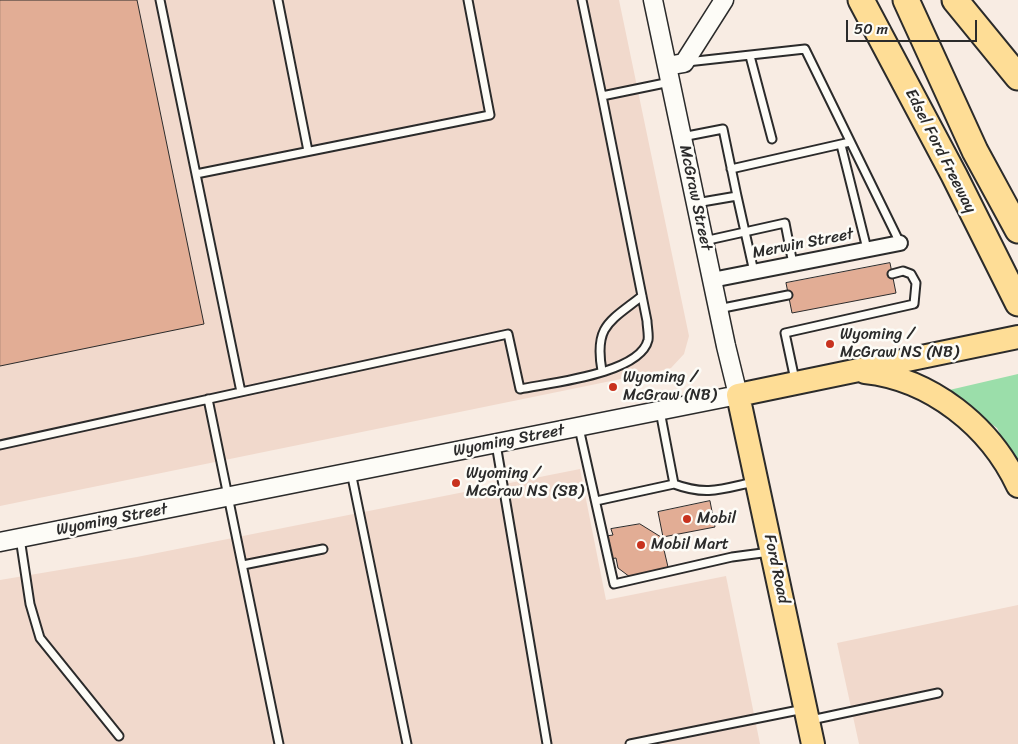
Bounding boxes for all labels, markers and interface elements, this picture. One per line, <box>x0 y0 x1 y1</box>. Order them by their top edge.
scale bar <box>848 10 979 42</box>
text: 50 m <box>854 16 888 42</box>
street label: Edsel Ford Freeway <box>900 86 980 216</box>
street label: McGraw Street <box>674 144 716 252</box>
street label: Merwin Street <box>751 225 855 263</box>
place label: Wyoming / McGraw NS (NB) <box>840 325 959 363</box>
marker: Wyoming / McGraw NS (NB) <box>824 338 836 350</box>
place label: Wyoming / McGraw (NB) <box>623 368 716 406</box>
marker: Wyoming / McGraw (NB) <box>607 381 619 393</box>
street label: Wyoming Street <box>452 421 566 461</box>
place label: Wyoming / McGraw NS (SB) <box>466 464 584 502</box>
marker: Wyoming / McGraw NS (SB) <box>450 477 462 489</box>
street label: Wyoming Street <box>55 500 169 540</box>
place label: Mobil <box>697 509 736 529</box>
marker: Mobil <box>681 513 693 525</box>
street label: Ford Road <box>759 533 793 605</box>
place label: Mobil Mart <box>651 535 729 555</box>
marker: Mobil Mart <box>635 539 647 551</box>

